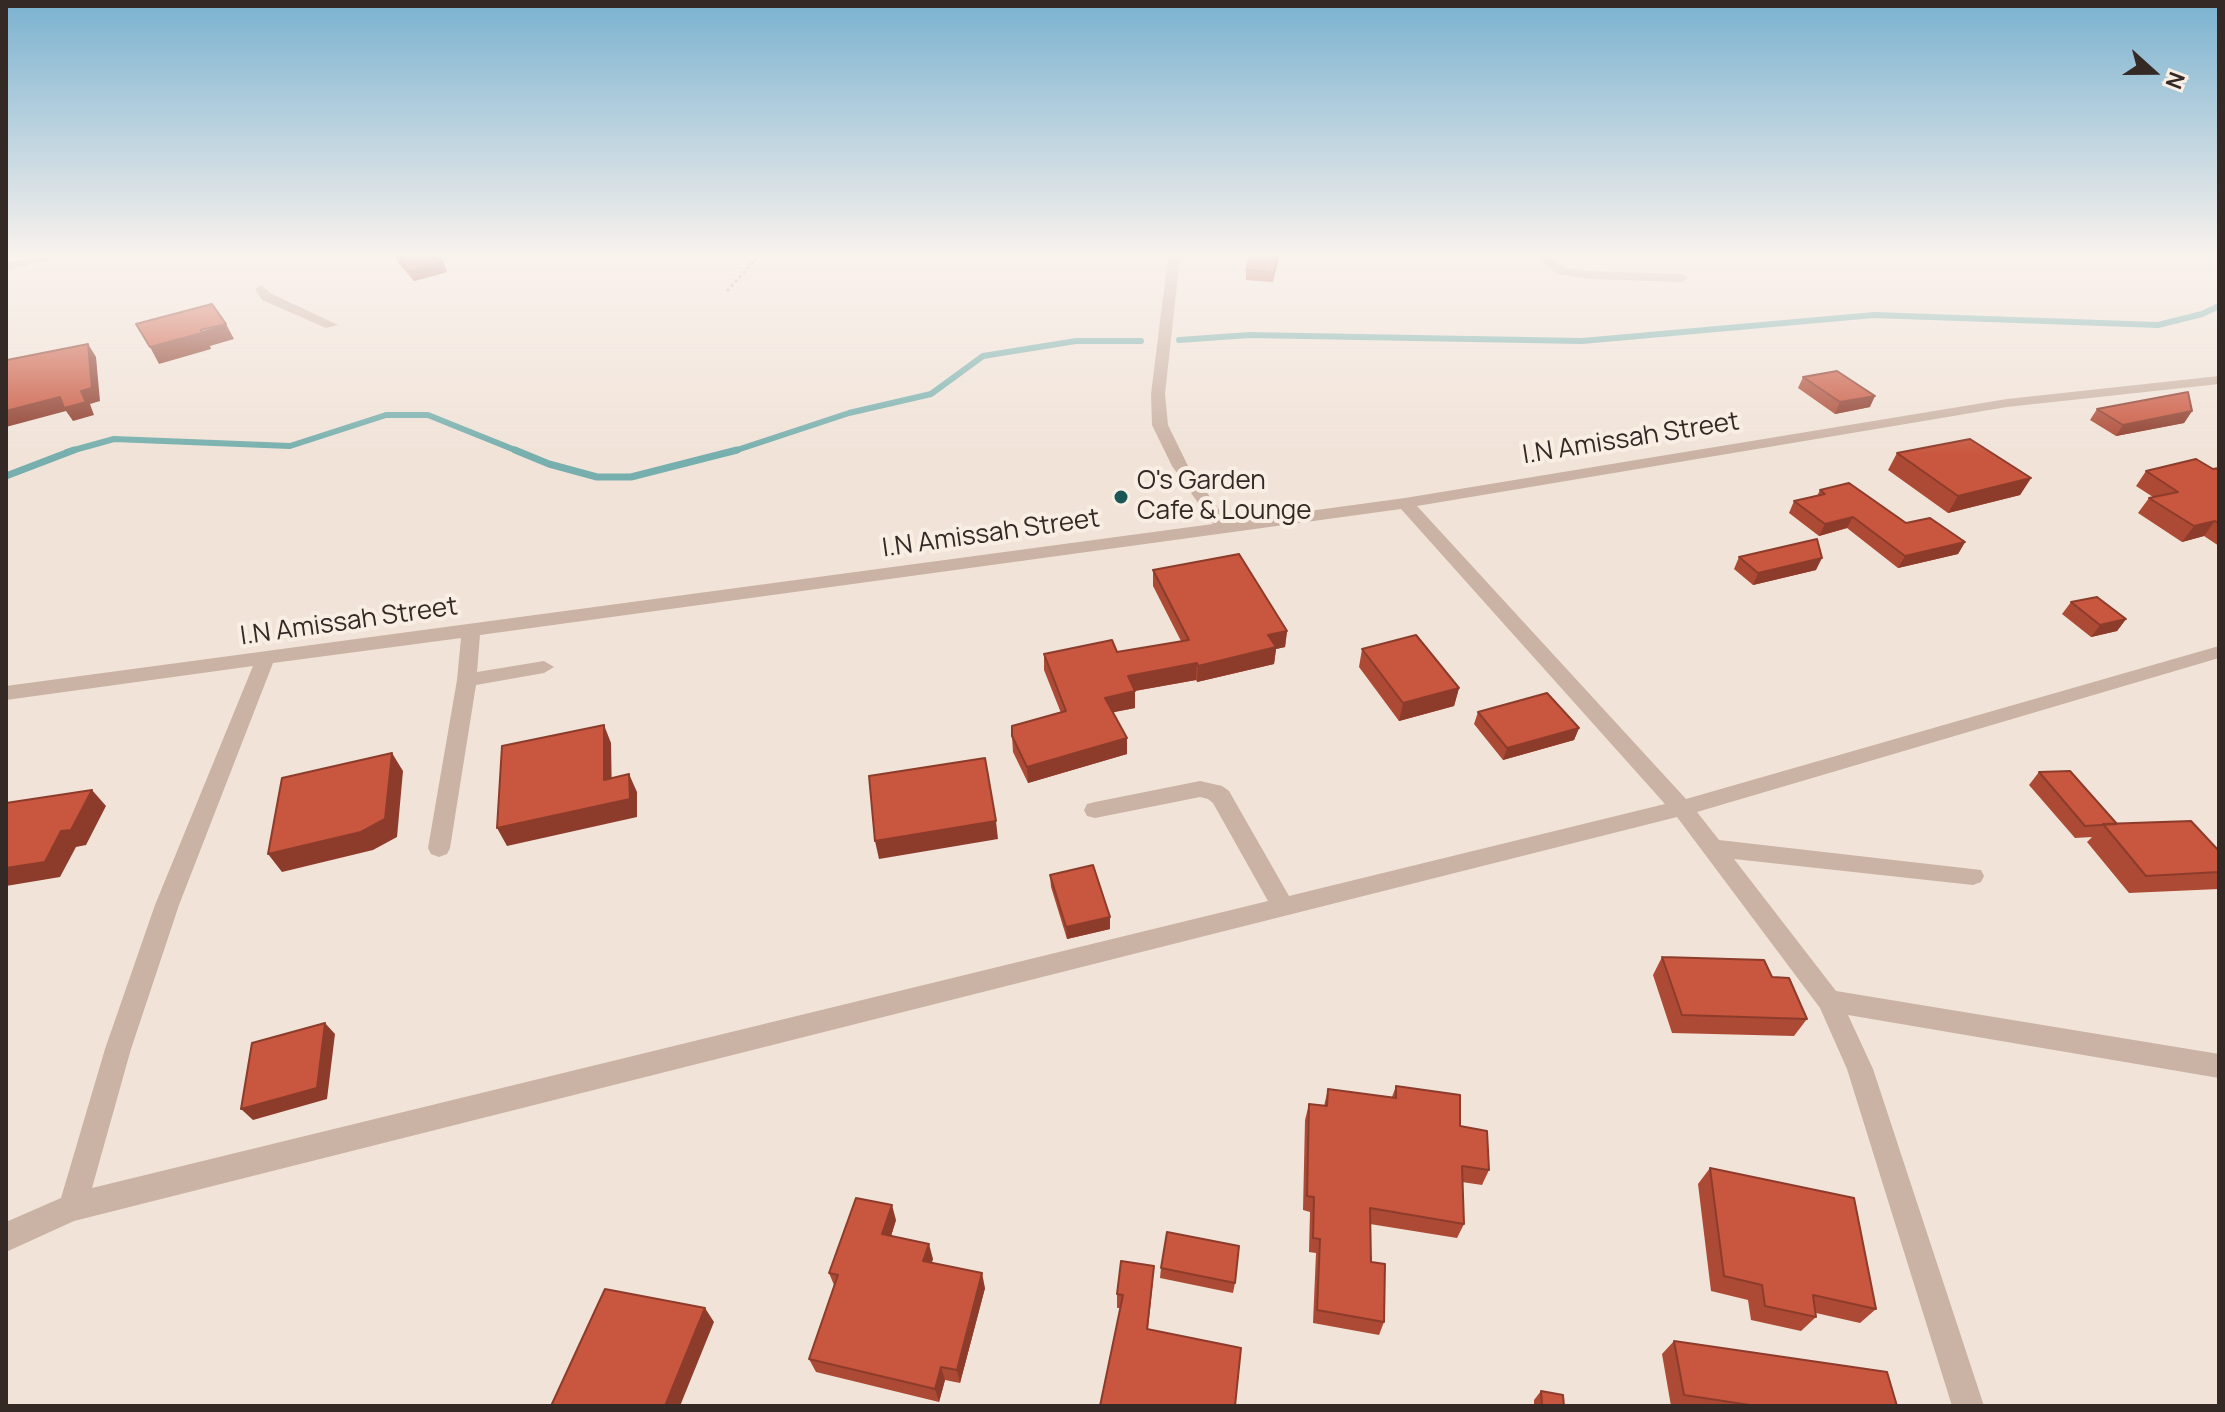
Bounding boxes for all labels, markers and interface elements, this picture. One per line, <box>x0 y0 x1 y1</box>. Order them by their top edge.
north arrow <box>2113 32 2193 112</box>
text: N <box>2159 68 2192 93</box>
street label: I.N Amissah Street <box>1520 406 1742 472</box>
place label: O's Garden Cafe & Lounge <box>1137 466 1311 528</box>
marker: O's Garden Cafe & Lounge <box>1112 488 1130 506</box>
street label: I.N Amissah Street <box>880 503 1102 565</box>
street label: I.N Amissah Street <box>238 591 460 653</box>

